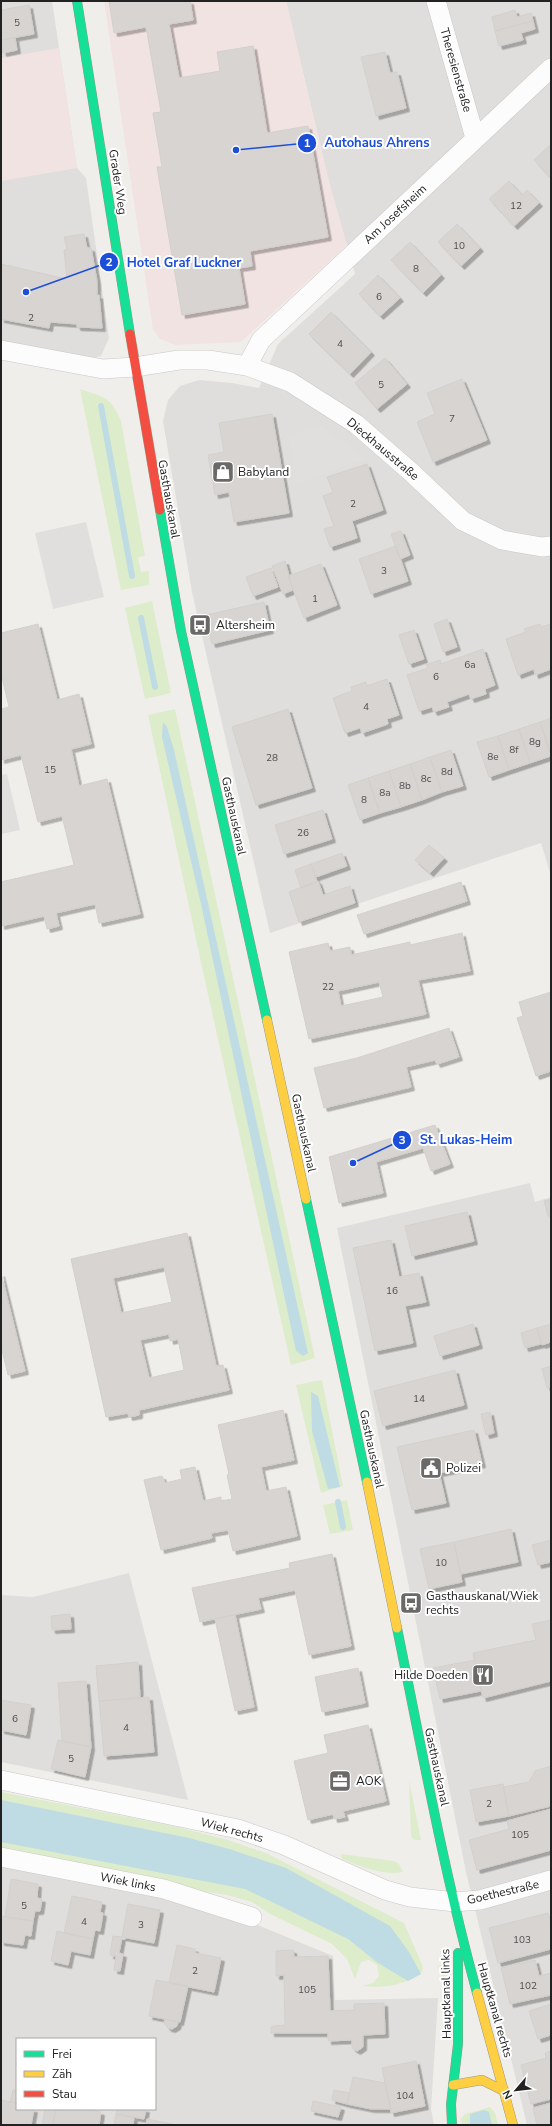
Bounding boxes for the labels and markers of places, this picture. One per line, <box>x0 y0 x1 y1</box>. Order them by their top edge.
callout: Autohaus Ahrens <box>297 130 438 155</box>
callout: Hotel Graf Luckner <box>99 250 250 275</box>
shop icon: Babyland <box>210 459 236 485</box>
place label: Babyland <box>238 464 289 480</box>
bus stop icon: Altersheim <box>187 612 213 638</box>
place label: Altersheim <box>216 617 275 633</box>
callout: St. Lukas-Heim <box>392 1127 521 1152</box>
public building icon: Polizei <box>418 1455 444 1481</box>
place label: Polizei <box>446 1460 481 1476</box>
place label: Gasthauskanal/Wiek rechts <box>426 1588 539 1618</box>
bus stop icon: Gasthauskanal/Wiek rechts <box>398 1590 424 1616</box>
restaurant icon: Hilde Doeden <box>470 1662 496 1688</box>
place label: Hilde Doeden <box>394 1667 468 1683</box>
office icon: AOK <box>327 1768 353 1794</box>
place label: AOK <box>356 1773 382 1789</box>

